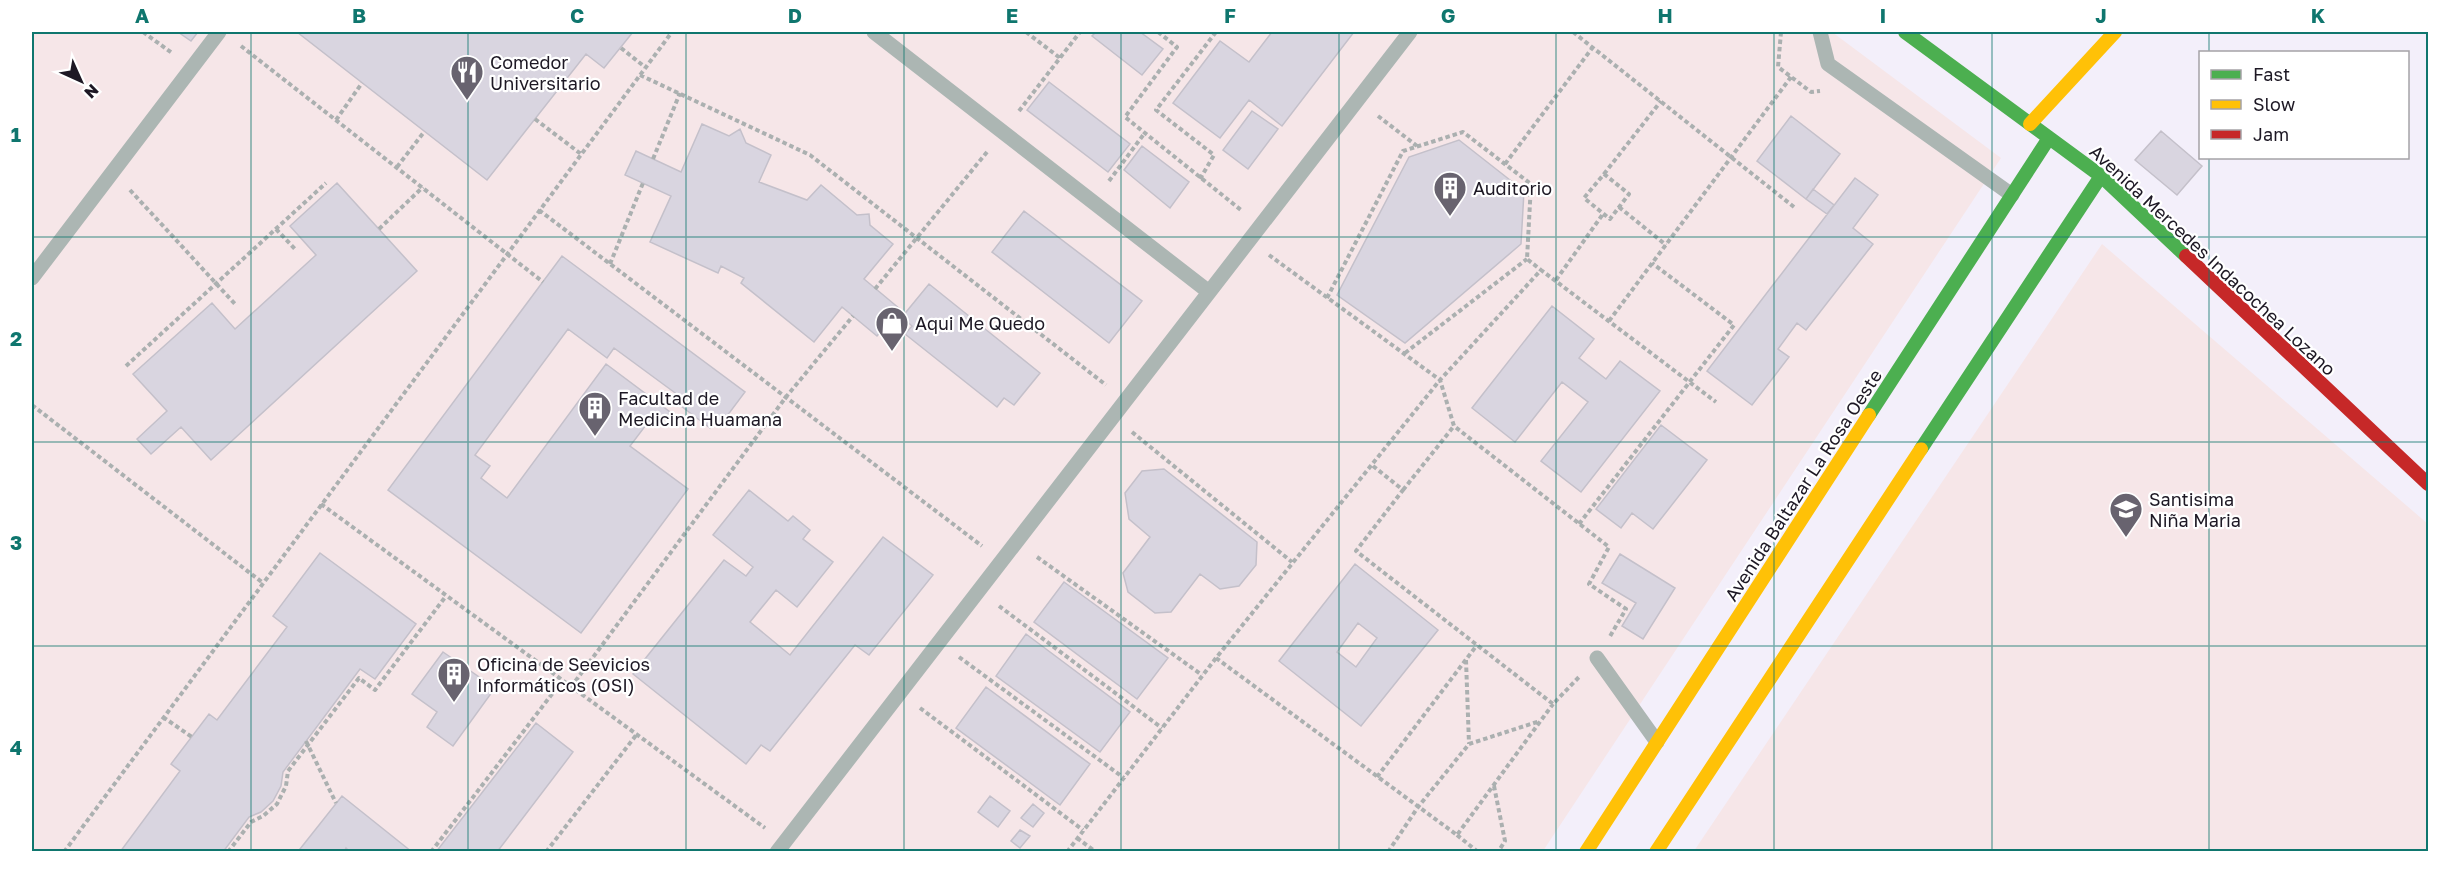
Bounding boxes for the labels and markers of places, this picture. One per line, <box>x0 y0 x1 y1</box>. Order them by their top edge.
place label: Comedor Universitario <box>490 51 601 94</box>
restaurant icon: Comedor Universitario <box>449 54 485 101</box>
building icon: Auditorio <box>1432 170 1468 217</box>
place label: Auditorio <box>1473 177 1552 199</box>
shop icon: Aqui Me Quedo <box>874 305 910 352</box>
place label: Aqui Me Quedo <box>915 312 1045 334</box>
place label: Facultad de Medicina Huamana <box>618 387 782 430</box>
building icon: Facultad de Medicina Huamana <box>577 390 613 437</box>
place label: Santisima Niña Maria <box>2149 488 2241 531</box>
school or university icon: Santisima Niña Maria <box>2108 491 2144 538</box>
place label: Oficina de Seevicios Informáticos (OSI) <box>477 653 650 696</box>
building icon: Oficina de Seevicios Informáticos (OSI) <box>436 656 472 703</box>

